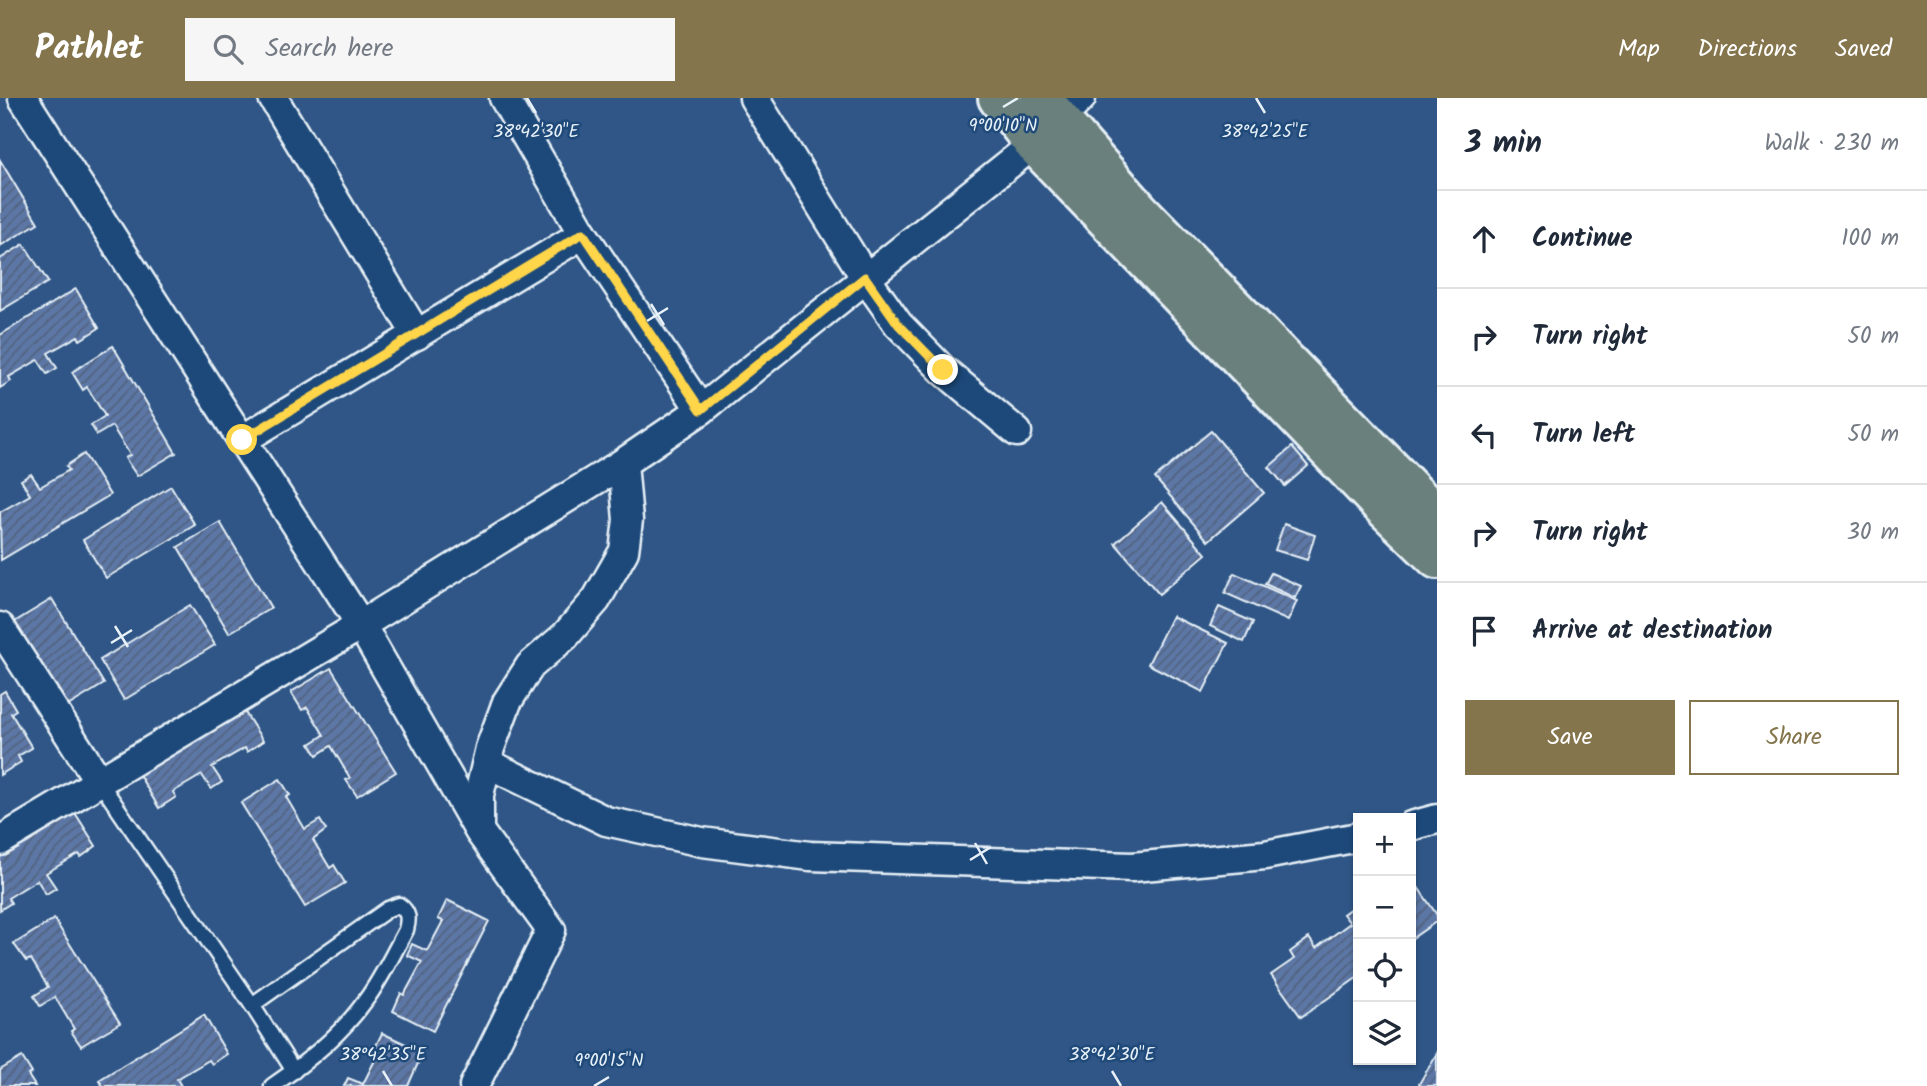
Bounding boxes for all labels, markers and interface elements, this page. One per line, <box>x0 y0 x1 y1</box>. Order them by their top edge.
search box <box>185 18 675 81</box>
text: Pathlet <box>35 23 143 76</box>
text: Search here <box>265 28 393 70</box>
icon: search <box>209 30 247 68</box>
text: Map <box>1618 30 1660 69</box>
text: Directions <box>1698 30 1797 69</box>
text: Saved <box>1835 30 1892 69</box>
text: 9°00'10"N <box>969 112 1037 141</box>
text: 38°42'30"E <box>493 118 579 147</box>
text: 38°42'25"E <box>1222 118 1309 147</box>
text: 3 min <box>1465 120 1542 168</box>
text: Walk · 230 m <box>1764 126 1899 162</box>
text: Continue <box>1532 218 1633 260</box>
icon: ahead <box>1465 220 1503 258</box>
text: 100 m <box>1841 221 1899 257</box>
text: Turn right <box>1532 316 1648 358</box>
icon: right <box>1465 318 1503 356</box>
text: 50 m <box>1848 319 1899 355</box>
route end <box>927 354 958 385</box>
text: Turn left <box>1532 414 1635 456</box>
icon: left <box>1465 416 1503 454</box>
text: 50 m <box>1848 417 1899 453</box>
route start <box>226 424 257 455</box>
text: Turn right <box>1532 512 1648 554</box>
icon: right <box>1465 514 1503 552</box>
text: 30 m <box>1847 515 1899 551</box>
text: Arrive at destination <box>1532 610 1772 652</box>
icon: arrive <box>1465 612 1503 650</box>
button: Save <box>1465 700 1675 775</box>
button: Share <box>1689 700 1899 775</box>
map controls <box>1353 813 1416 1065</box>
button: + <box>1353 813 1416 876</box>
button: − <box>1353 876 1416 939</box>
button: locate <box>1353 939 1416 1002</box>
button: layers <box>1353 1002 1416 1065</box>
text: 38°42'35"E <box>340 1041 427 1070</box>
text: 38°42'30"E <box>1069 1041 1155 1070</box>
text: 9°00'15"N <box>575 1047 643 1076</box>

